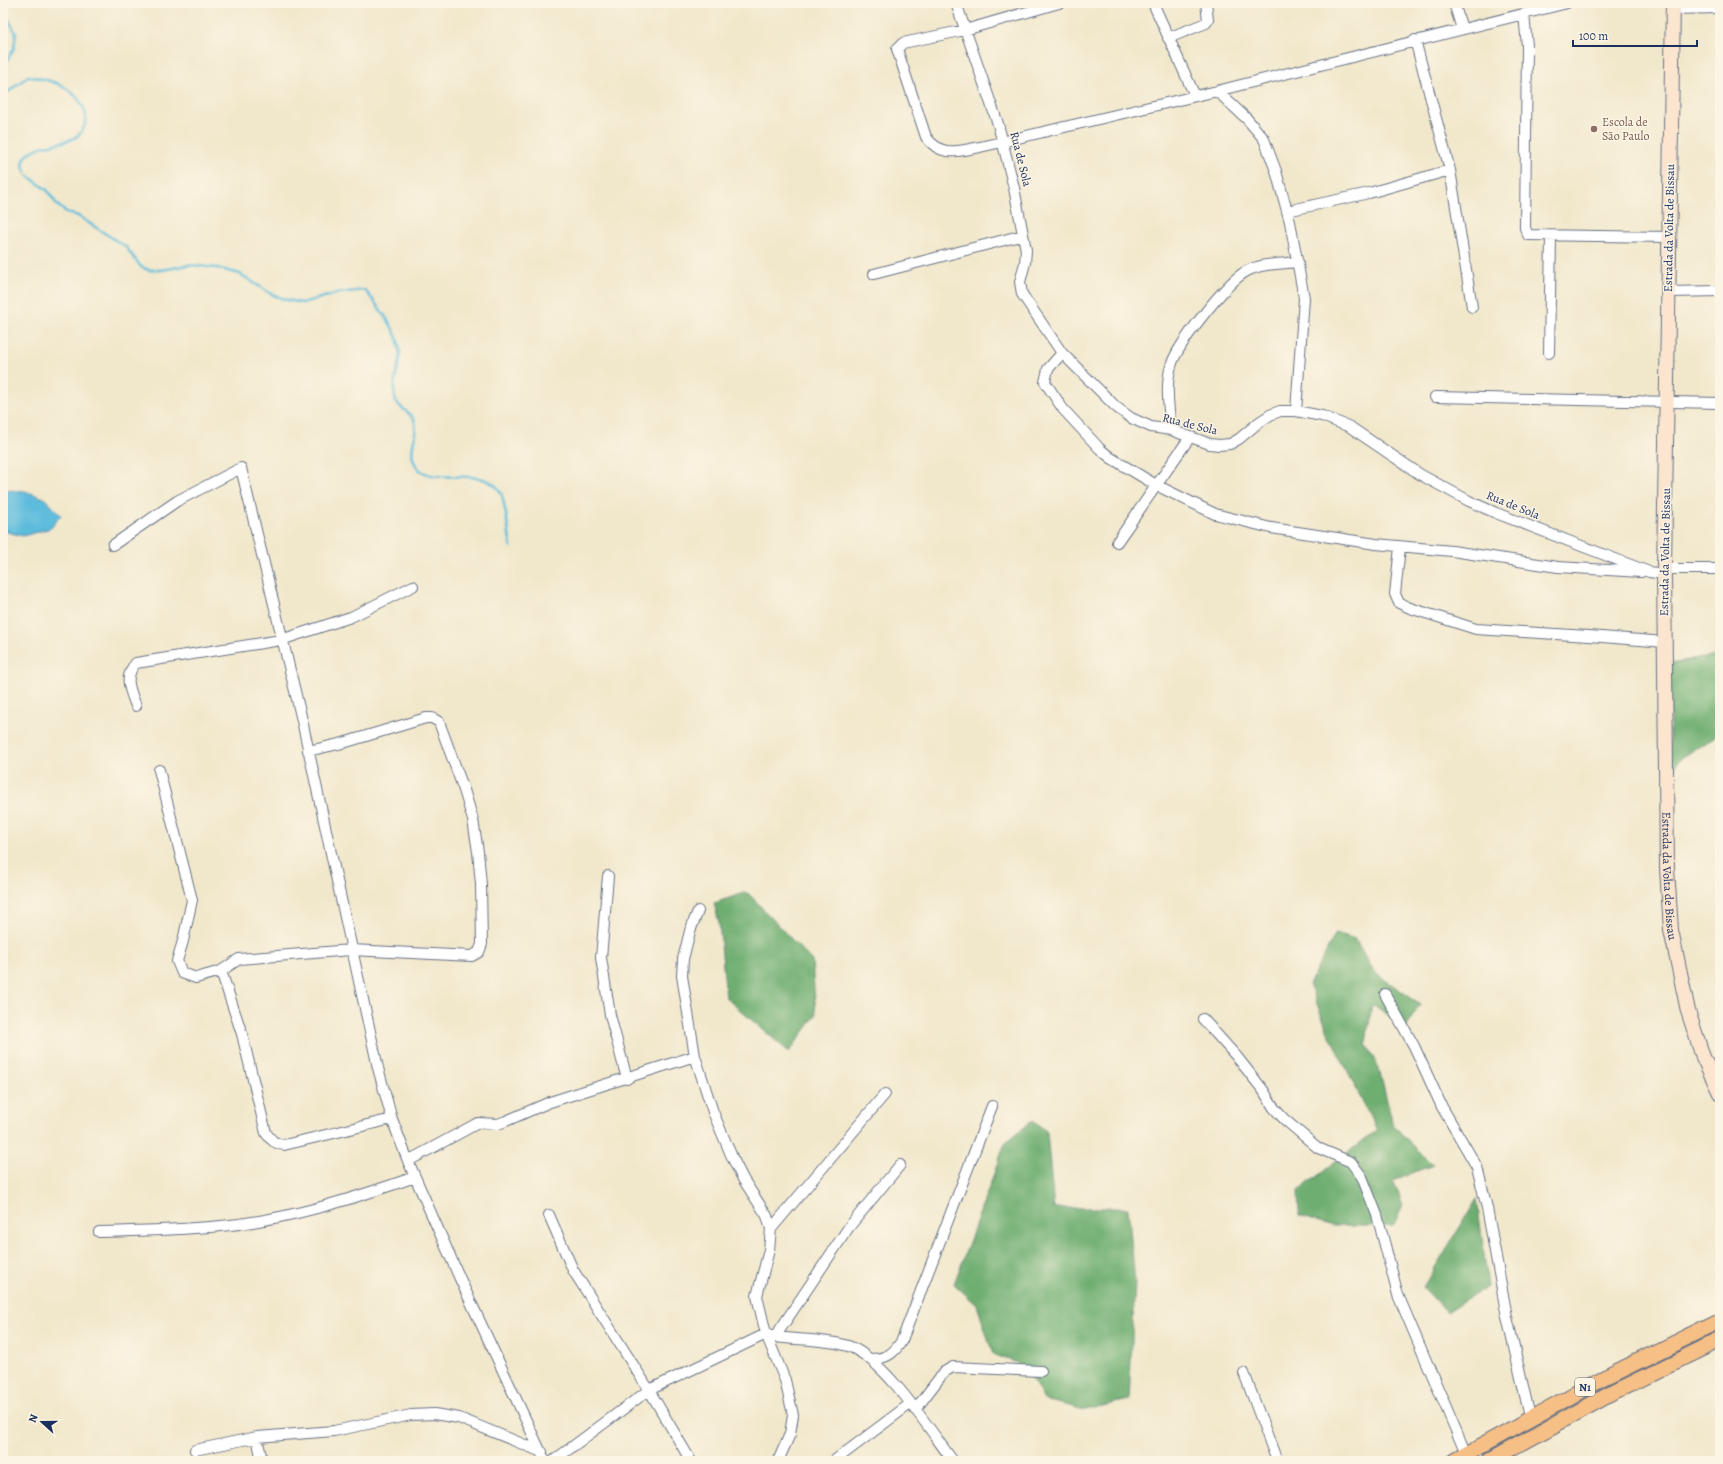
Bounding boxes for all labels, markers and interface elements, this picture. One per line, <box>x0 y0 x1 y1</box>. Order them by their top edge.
scale bar <box>1573 22 1697 48</box>
text: 100 m <box>1579 28 1608 44</box>
place label: Escola de São Paulo <box>1602 114 1649 144</box>
marker: Escola de São Paulo <box>1589 124 1599 134</box>
street label: Rua de Sola <box>1006 130 1036 189</box>
street label: Estrada da Volta de Bissau <box>1660 163 1678 292</box>
street label: Rua de Sola <box>1161 409 1220 439</box>
street label: Rua de Sola <box>1484 487 1542 523</box>
street label: Estrada da Volta de Bissau <box>1656 487 1674 616</box>
street label: Estrada da Volta de Bissau <box>1658 812 1681 942</box>
road number: N1 <box>1575 1378 1595 1396</box>
north arrow <box>22 1402 62 1442</box>
text: N <box>25 1412 42 1425</box>

